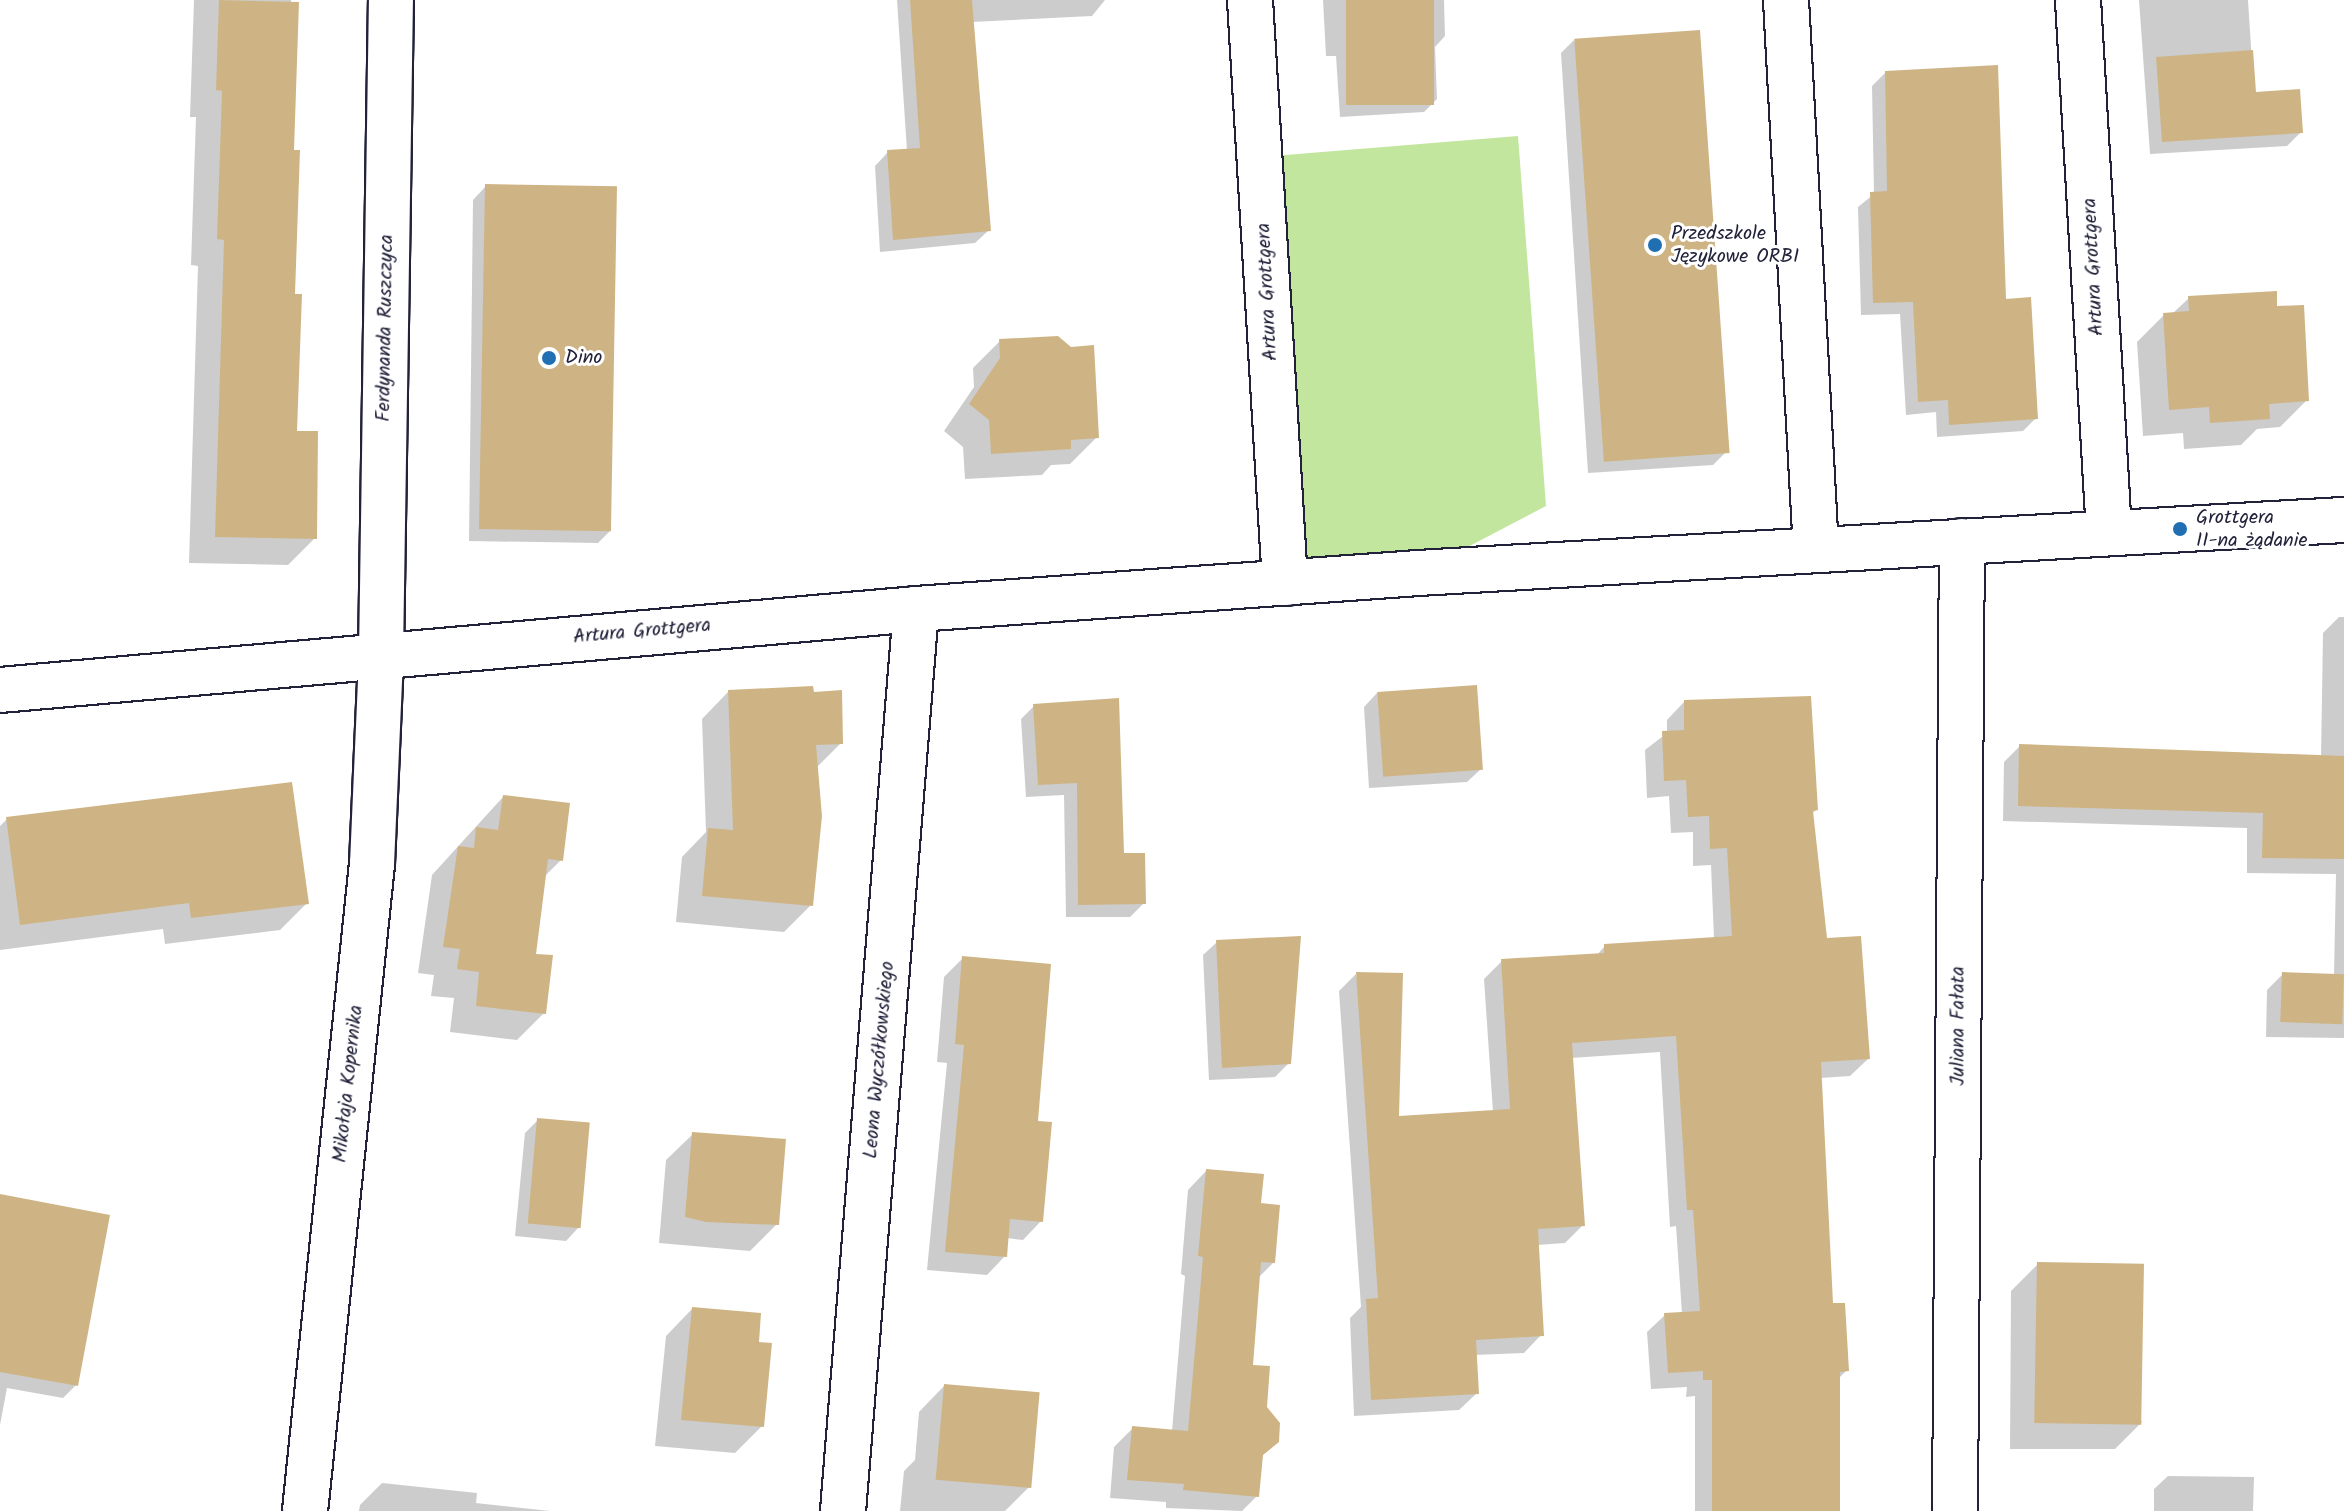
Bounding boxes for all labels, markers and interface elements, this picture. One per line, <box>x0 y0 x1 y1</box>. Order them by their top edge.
street label: Artura Grottgera <box>2078 197 2110 337</box>
street label: Artura Grottgera <box>1252 222 1284 362</box>
place label: Przedszkole Językowe ORBI <box>1671 222 1799 269</box>
street label: Ferdynanda Ruszczyca <box>372 234 400 422</box>
marker: Przedszkole Językowe ORBI <box>1646 236 1664 254</box>
place label: Dino <box>565 346 602 370</box>
marker: Dino <box>540 349 558 367</box>
place label: Grottgera II-na żądanie <box>2196 506 2307 553</box>
marker: Grottgera II-na żądanie <box>2171 520 2189 538</box>
street label: Artura Grottgera <box>572 614 712 650</box>
street label: Leona Wyczółkowskiego <box>859 960 901 1160</box>
street label: Juliana Fałata <box>1947 966 1971 1086</box>
street label: Mikołaja Kopernika <box>329 1004 369 1164</box>

